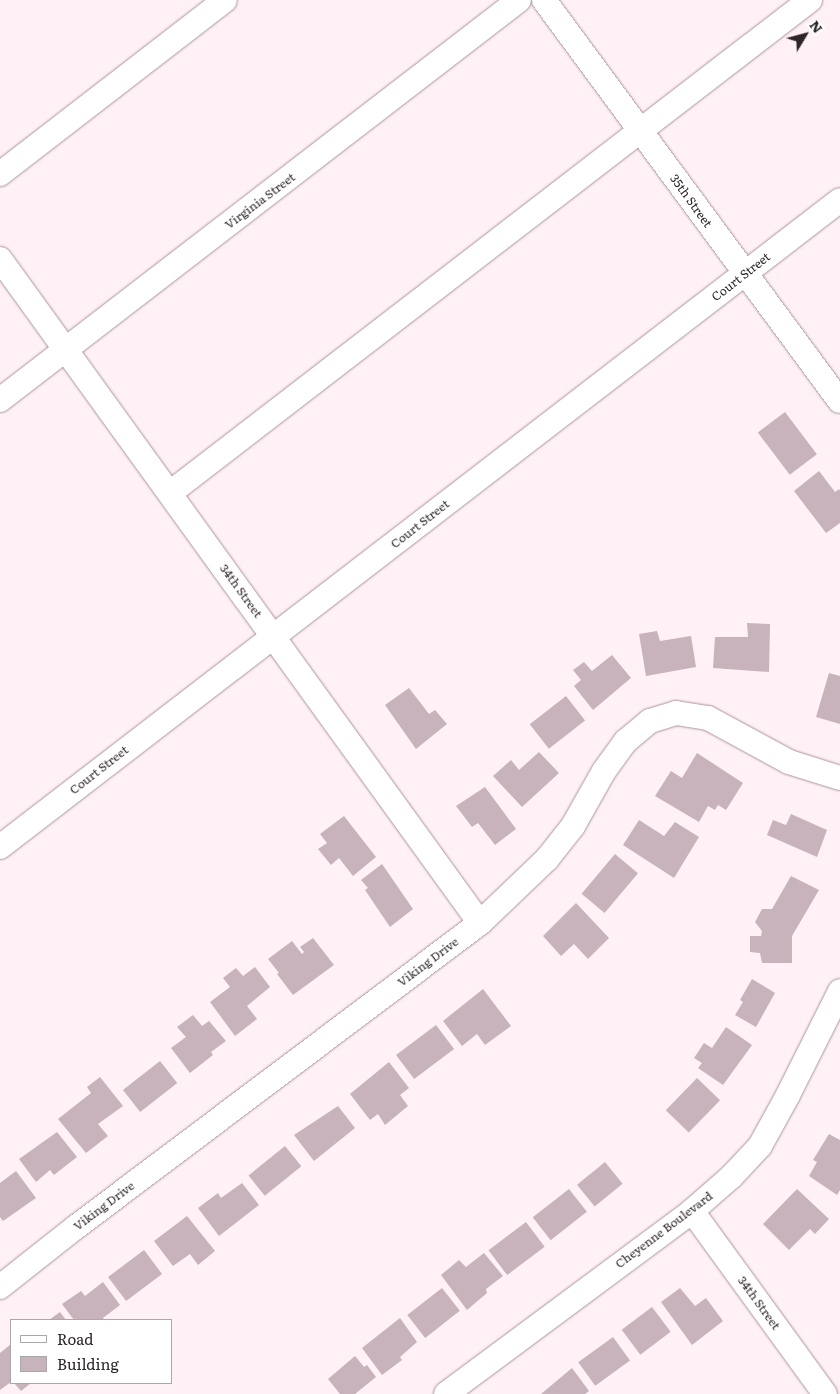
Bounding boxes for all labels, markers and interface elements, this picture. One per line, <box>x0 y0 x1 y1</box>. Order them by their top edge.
north arrow <box>780 10 830 60</box>
text: N <box>805 15 829 37</box>
street label: Virginia Street <box>222 170 298 232</box>
street label: 35th Street <box>667 172 715 230</box>
street label: Court Street <box>709 250 773 304</box>
street label: Court Street <box>388 497 452 551</box>
street label: 34th Street <box>217 561 265 621</box>
street label: Court Street <box>67 743 131 797</box>
street label: Viking Drive <box>395 934 461 990</box>
street label: Viking Drive <box>71 1178 137 1234</box>
street label: Cheyenne Boulevard <box>613 1189 715 1271</box>
street label: 34th Street <box>735 1273 783 1333</box>
legend <box>10 1319 172 1384</box>
text: Road <box>57 1327 93 1350</box>
text: Building <box>57 1352 119 1375</box>

